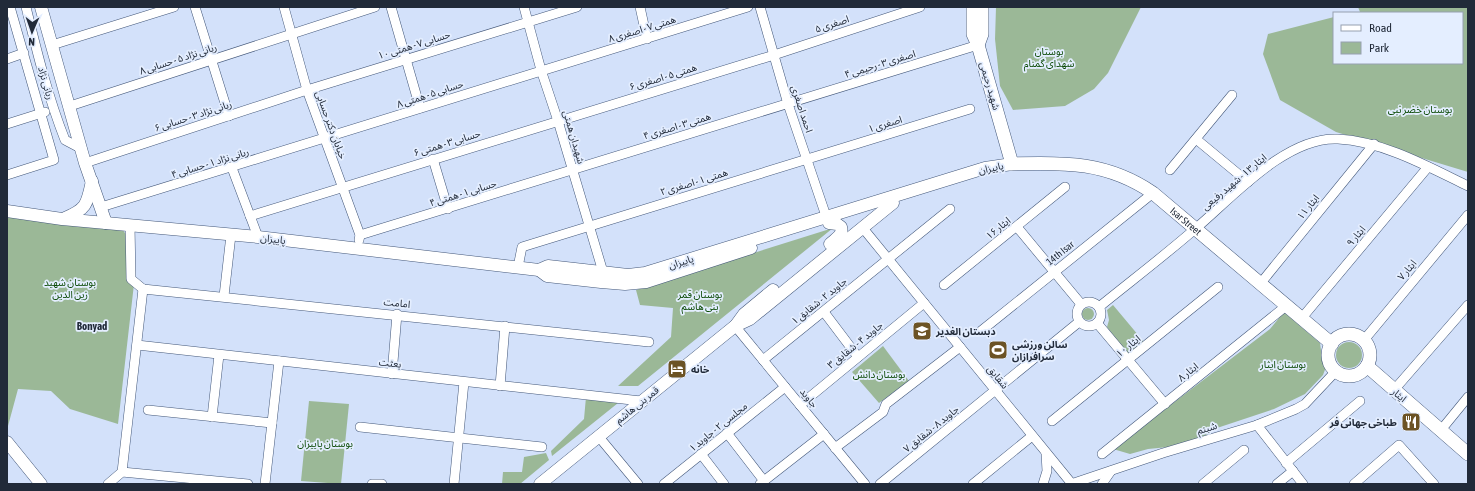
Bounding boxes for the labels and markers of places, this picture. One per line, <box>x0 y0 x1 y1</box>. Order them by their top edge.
school or university icon: دبستان الغدیر <box>911 320 933 342</box>
place label: دبستان الغدیر <box>935 326 996 338</box>
sports icon: سالن ورزشی سرافرازان <box>987 339 1009 361</box>
place label: سالن ورزشی سرافرازان <box>1012 339 1067 363</box>
hotel icon: خانه <box>666 358 688 380</box>
place label: خانه <box>691 364 710 375</box>
restaurant icon: طباخی جهانی فر <box>1400 411 1422 433</box>
place label: طباخی جهانی فر <box>1329 416 1397 429</box>

